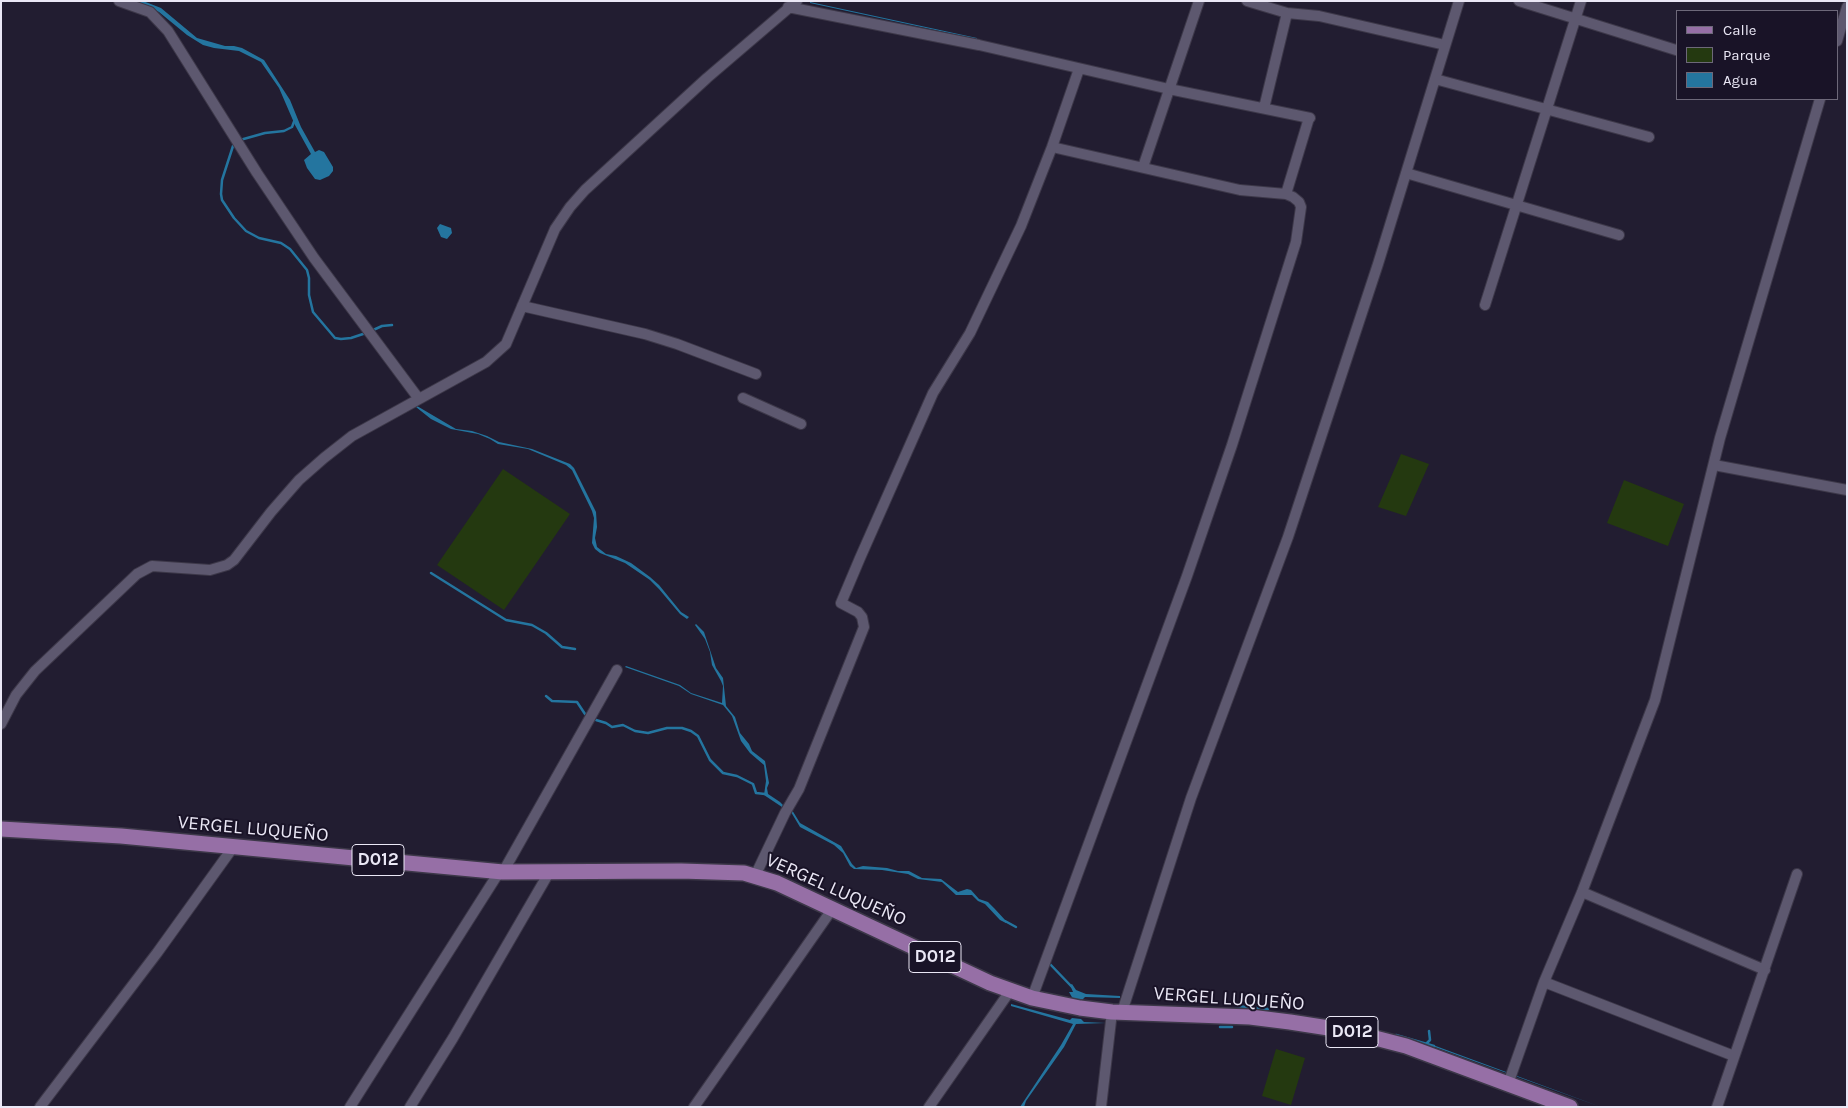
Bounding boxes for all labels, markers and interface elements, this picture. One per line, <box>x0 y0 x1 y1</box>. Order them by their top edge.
legend <box>1676 10 1838 100</box>
text: Calle <box>1723 21 1757 39</box>
text: Parque <box>1723 46 1771 64</box>
text: Agua <box>1723 71 1757 89</box>
street label: VERGEL LUQUEÑO <box>177 811 329 847</box>
road number: D012 <box>352 844 404 876</box>
street label: VERGEL LUQUEÑO <box>762 849 910 931</box>
road number: D012 <box>909 942 961 972</box>
street label: VERGEL LUQUEÑO <box>1153 982 1305 1016</box>
road number: D012 <box>1326 1016 1378 1048</box>

